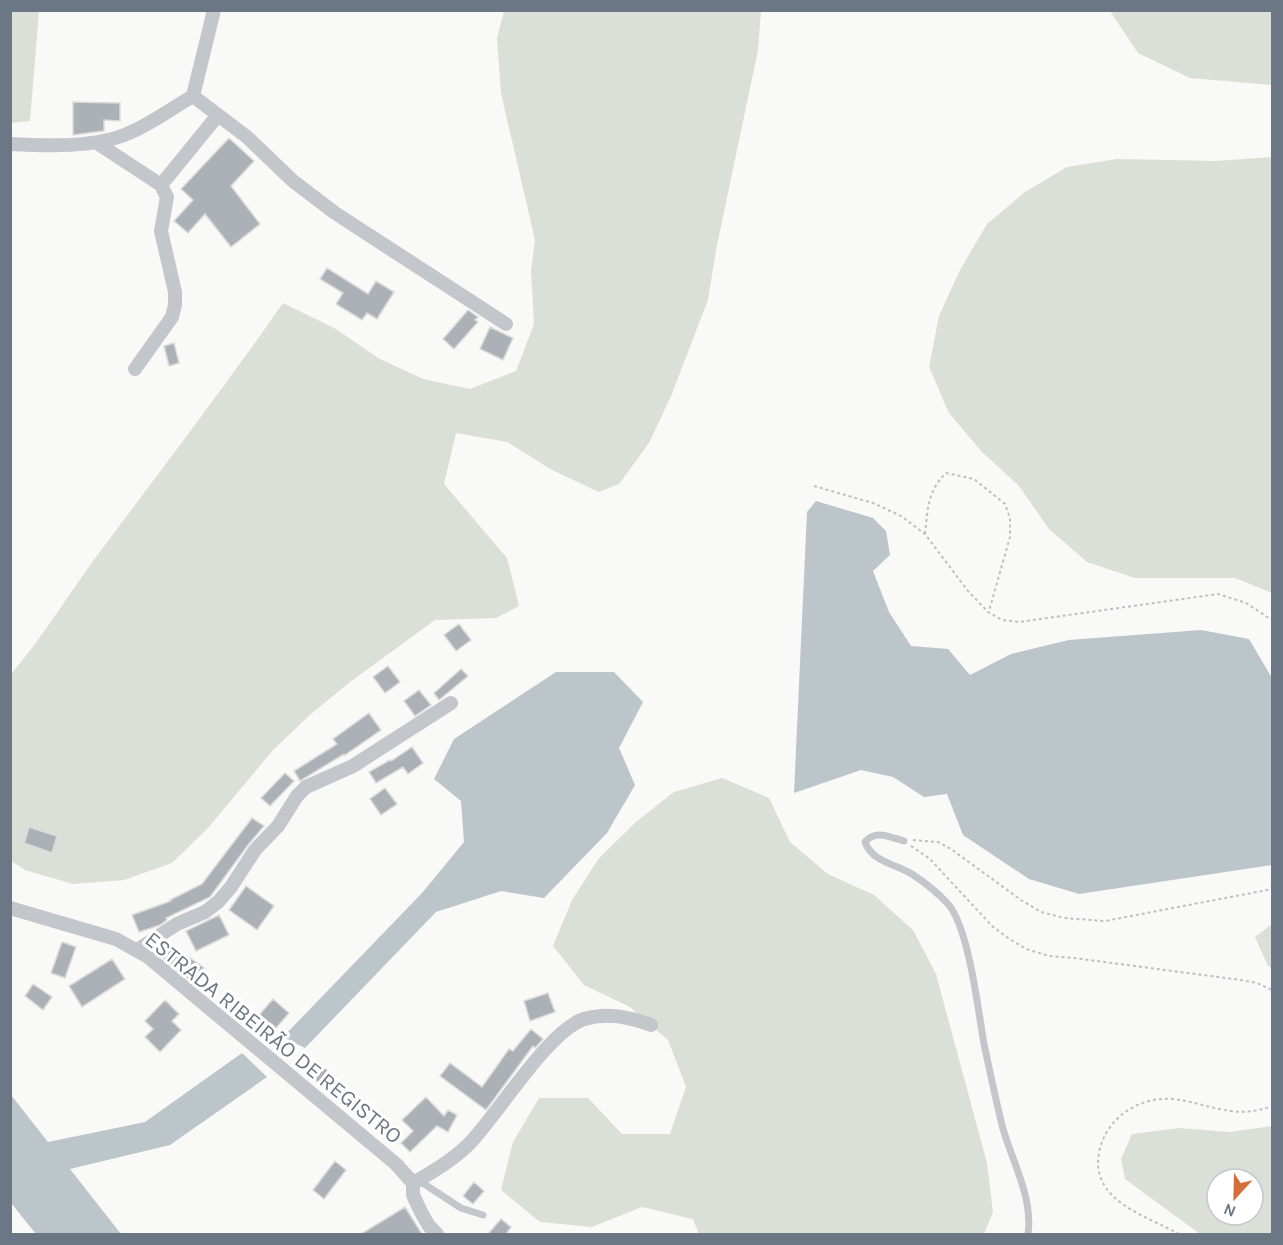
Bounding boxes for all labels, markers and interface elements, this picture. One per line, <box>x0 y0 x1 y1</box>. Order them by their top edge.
street label: ESTRADA RIBEIRÃO DE REGISTRO <box>140 926 407 1149</box>
north arrow <box>1205 1167 1265 1227</box>
text: N <box>1221 1199 1238 1221</box>

